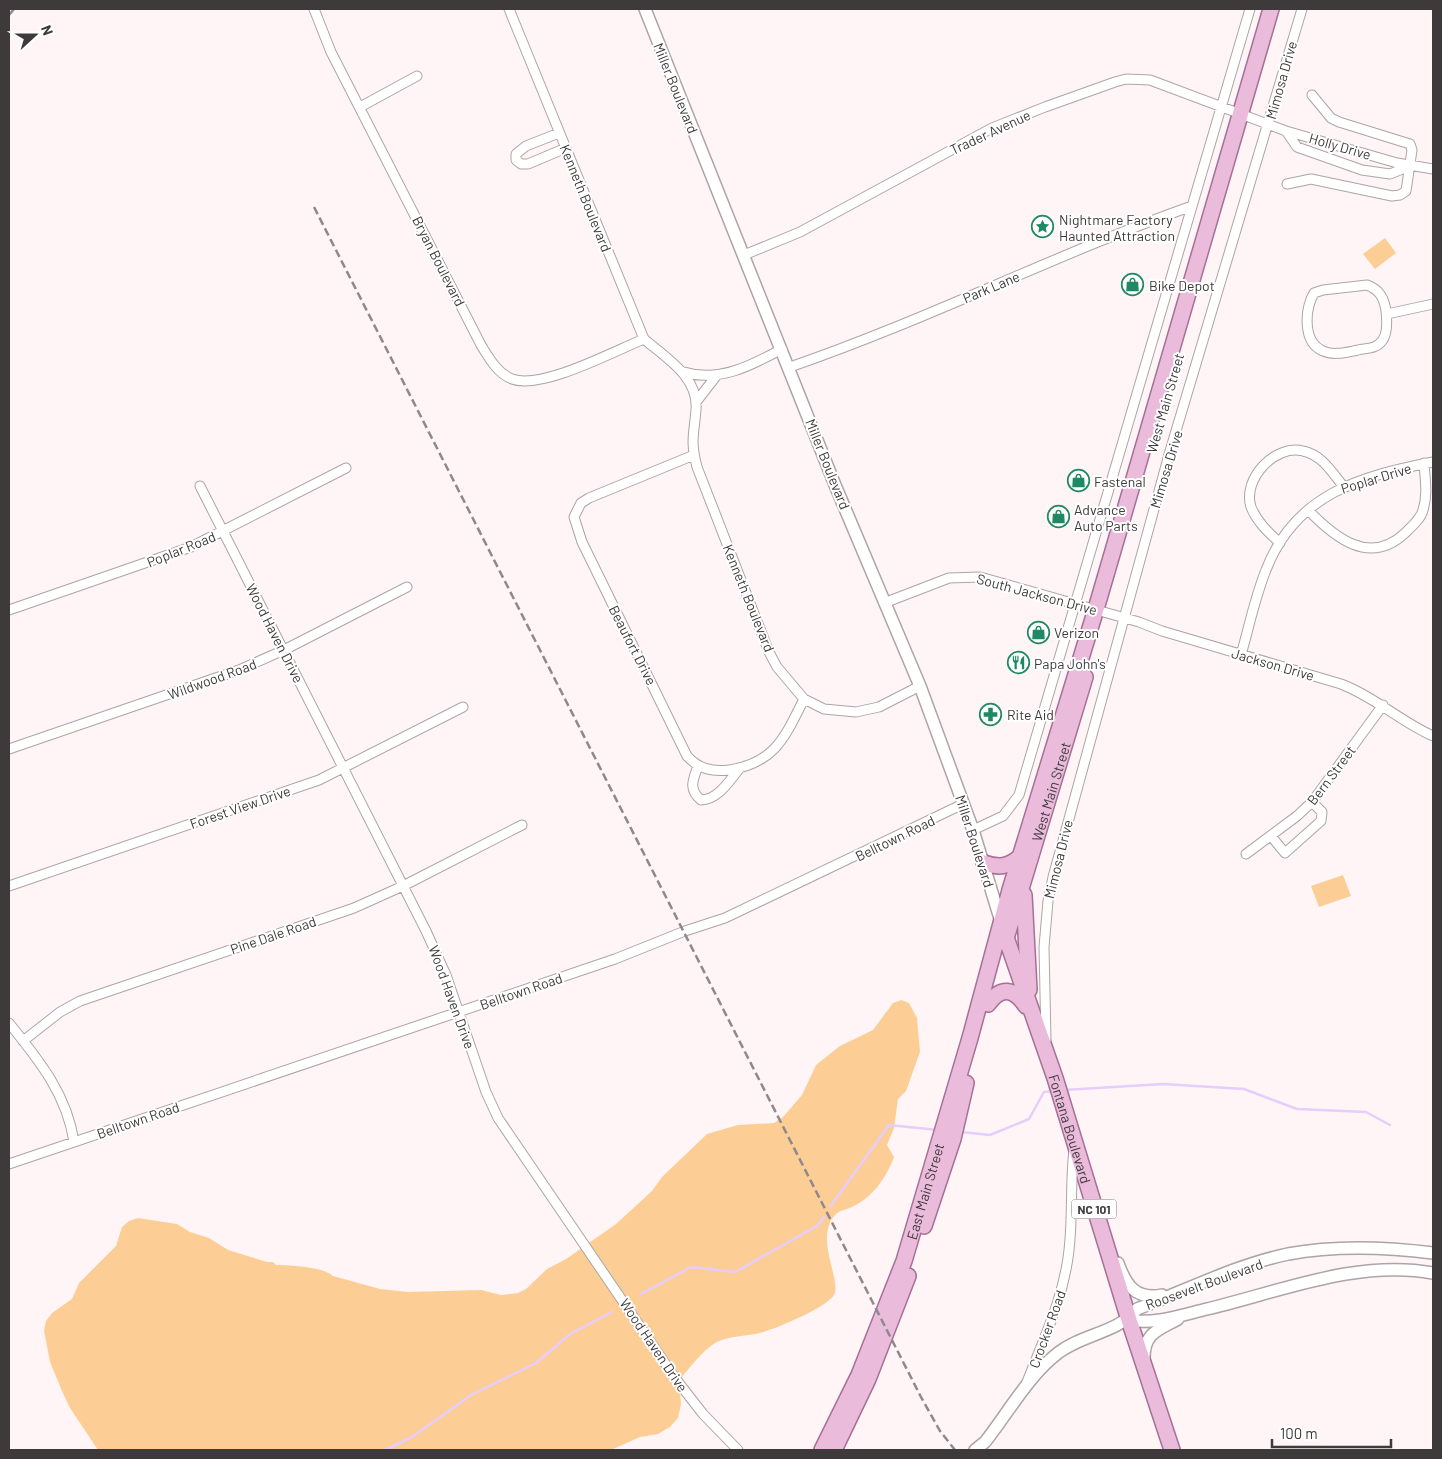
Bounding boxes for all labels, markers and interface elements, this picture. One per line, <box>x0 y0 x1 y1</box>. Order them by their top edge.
north arrow <box>10 10 60 60</box>
text: N <box>38 23 57 38</box>
street label: Mimosa Drive <box>1262 39 1300 121</box>
street label: Miller Boulevard <box>650 40 702 136</box>
street label: Trader Avenue <box>947 106 1033 158</box>
street label: Holly Drive <box>1307 129 1373 163</box>
street label: Kenneth Boulevard <box>557 142 615 254</box>
place label: Nightmare Factory Haunted Attraction <box>1059 211 1175 244</box>
street label: Bryan Boulevard <box>409 213 469 309</box>
place icon: Nightmare Factory Haunted Attraction <box>1031 215 1055 239</box>
street label: Park Lane <box>960 267 1022 307</box>
shop icon: Bike Depot <box>1121 273 1145 297</box>
place label: Bike Depot <box>1149 277 1215 294</box>
street label: West Main Street <box>1143 351 1187 455</box>
street label: Miller Boulevard <box>802 416 854 512</box>
street label: Mimosa Drive <box>1146 428 1186 510</box>
street label: Poplar Drive <box>1339 459 1413 497</box>
shop icon: Fastenal <box>1066 469 1090 493</box>
place label: Fastenal <box>1094 473 1146 490</box>
place label: Advance Auto Parts <box>1074 501 1138 534</box>
shop icon: Advance Auto Parts <box>1046 505 1070 529</box>
street label: Poplar Road <box>144 528 218 570</box>
street label: Kenneth Boulevard <box>720 542 778 654</box>
street label: South Jackson Drive <box>975 570 1099 618</box>
street label: Wood Haven Drive <box>243 581 307 685</box>
street label: Beaufort Drive <box>606 602 660 688</box>
shop icon: Verizon <box>1026 620 1050 644</box>
place label: Verizon <box>1054 624 1099 641</box>
street label: Jackson Drive <box>1230 644 1316 684</box>
restaurant icon: Papa John's <box>1006 651 1030 675</box>
street label: Wildwood Road <box>165 655 259 703</box>
place label: Papa John's <box>1034 655 1106 672</box>
pharmacy icon: Rite Aid <box>979 702 1003 726</box>
place label: Rite Aid <box>1007 706 1054 723</box>
street label: West Main Street <box>1027 740 1073 843</box>
street label: Bern Street <box>1303 742 1359 808</box>
street label: Forest View Drive <box>188 782 292 832</box>
street label: Miller Boulevard <box>952 793 998 889</box>
street label: Belltown Road <box>852 811 938 865</box>
street label: Mimosa Drive <box>1040 818 1076 900</box>
street label: Pine Dale Road <box>228 912 318 958</box>
street label: Wood Haven Drive <box>425 943 479 1051</box>
street label: Belltown Road <box>477 969 565 1013</box>
street label: Fontana Boulevard <box>1046 1072 1095 1185</box>
street label: Belltown Road <box>94 1098 182 1142</box>
street label: East Main Street <box>902 1141 947 1241</box>
road number: NC 101 <box>1072 1200 1116 1218</box>
street label: Roosevelt Boulevard <box>1143 1255 1265 1313</box>
street label: Crocker Road <box>1025 1288 1069 1370</box>
street label: Wood Haven Drive <box>616 1295 692 1395</box>
scale bar <box>1272 1416 1391 1448</box>
text: 100 m <box>1280 1424 1318 1442</box>

